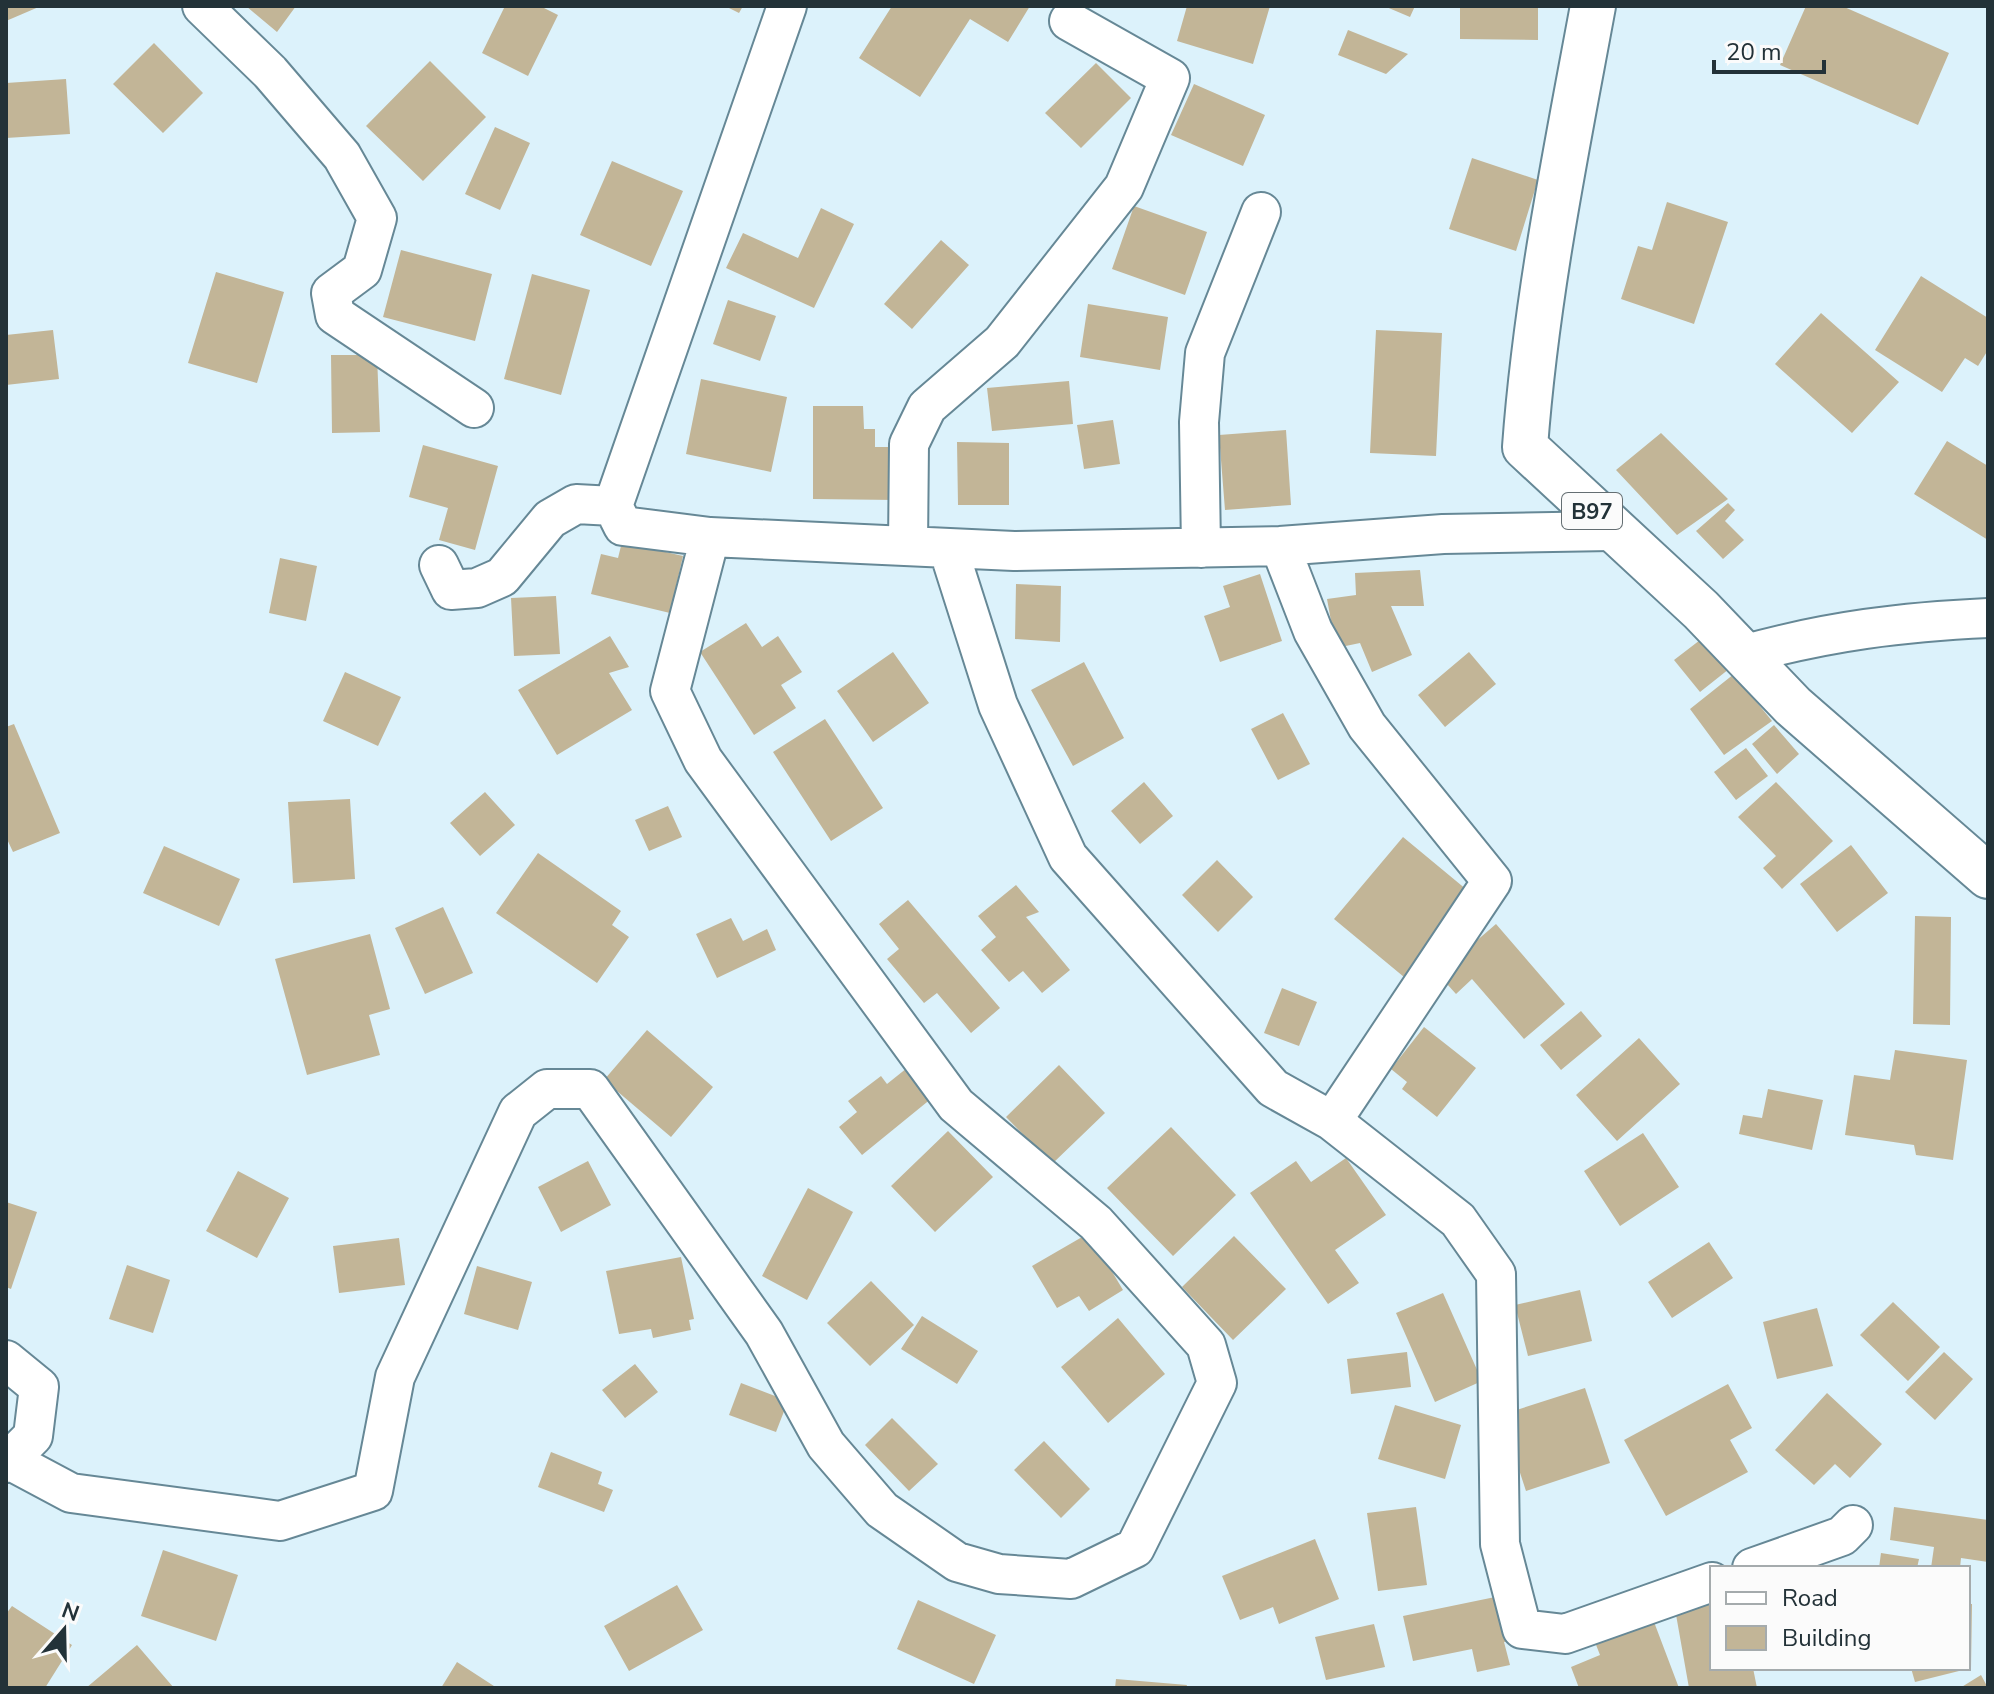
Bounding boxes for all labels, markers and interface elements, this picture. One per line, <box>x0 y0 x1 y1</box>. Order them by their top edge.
scale bar <box>1714 24 1824 74</box>
text: 20 m <box>1726 36 1782 68</box>
road number: B97 <box>1562 493 1622 529</box>
legend <box>1710 1566 1970 1670</box>
text: Road <box>1782 1582 1838 1614</box>
north arrow <box>24 1590 104 1670</box>
text: N <box>58 1595 83 1629</box>
text: Building <box>1782 1622 1872 1654</box>

